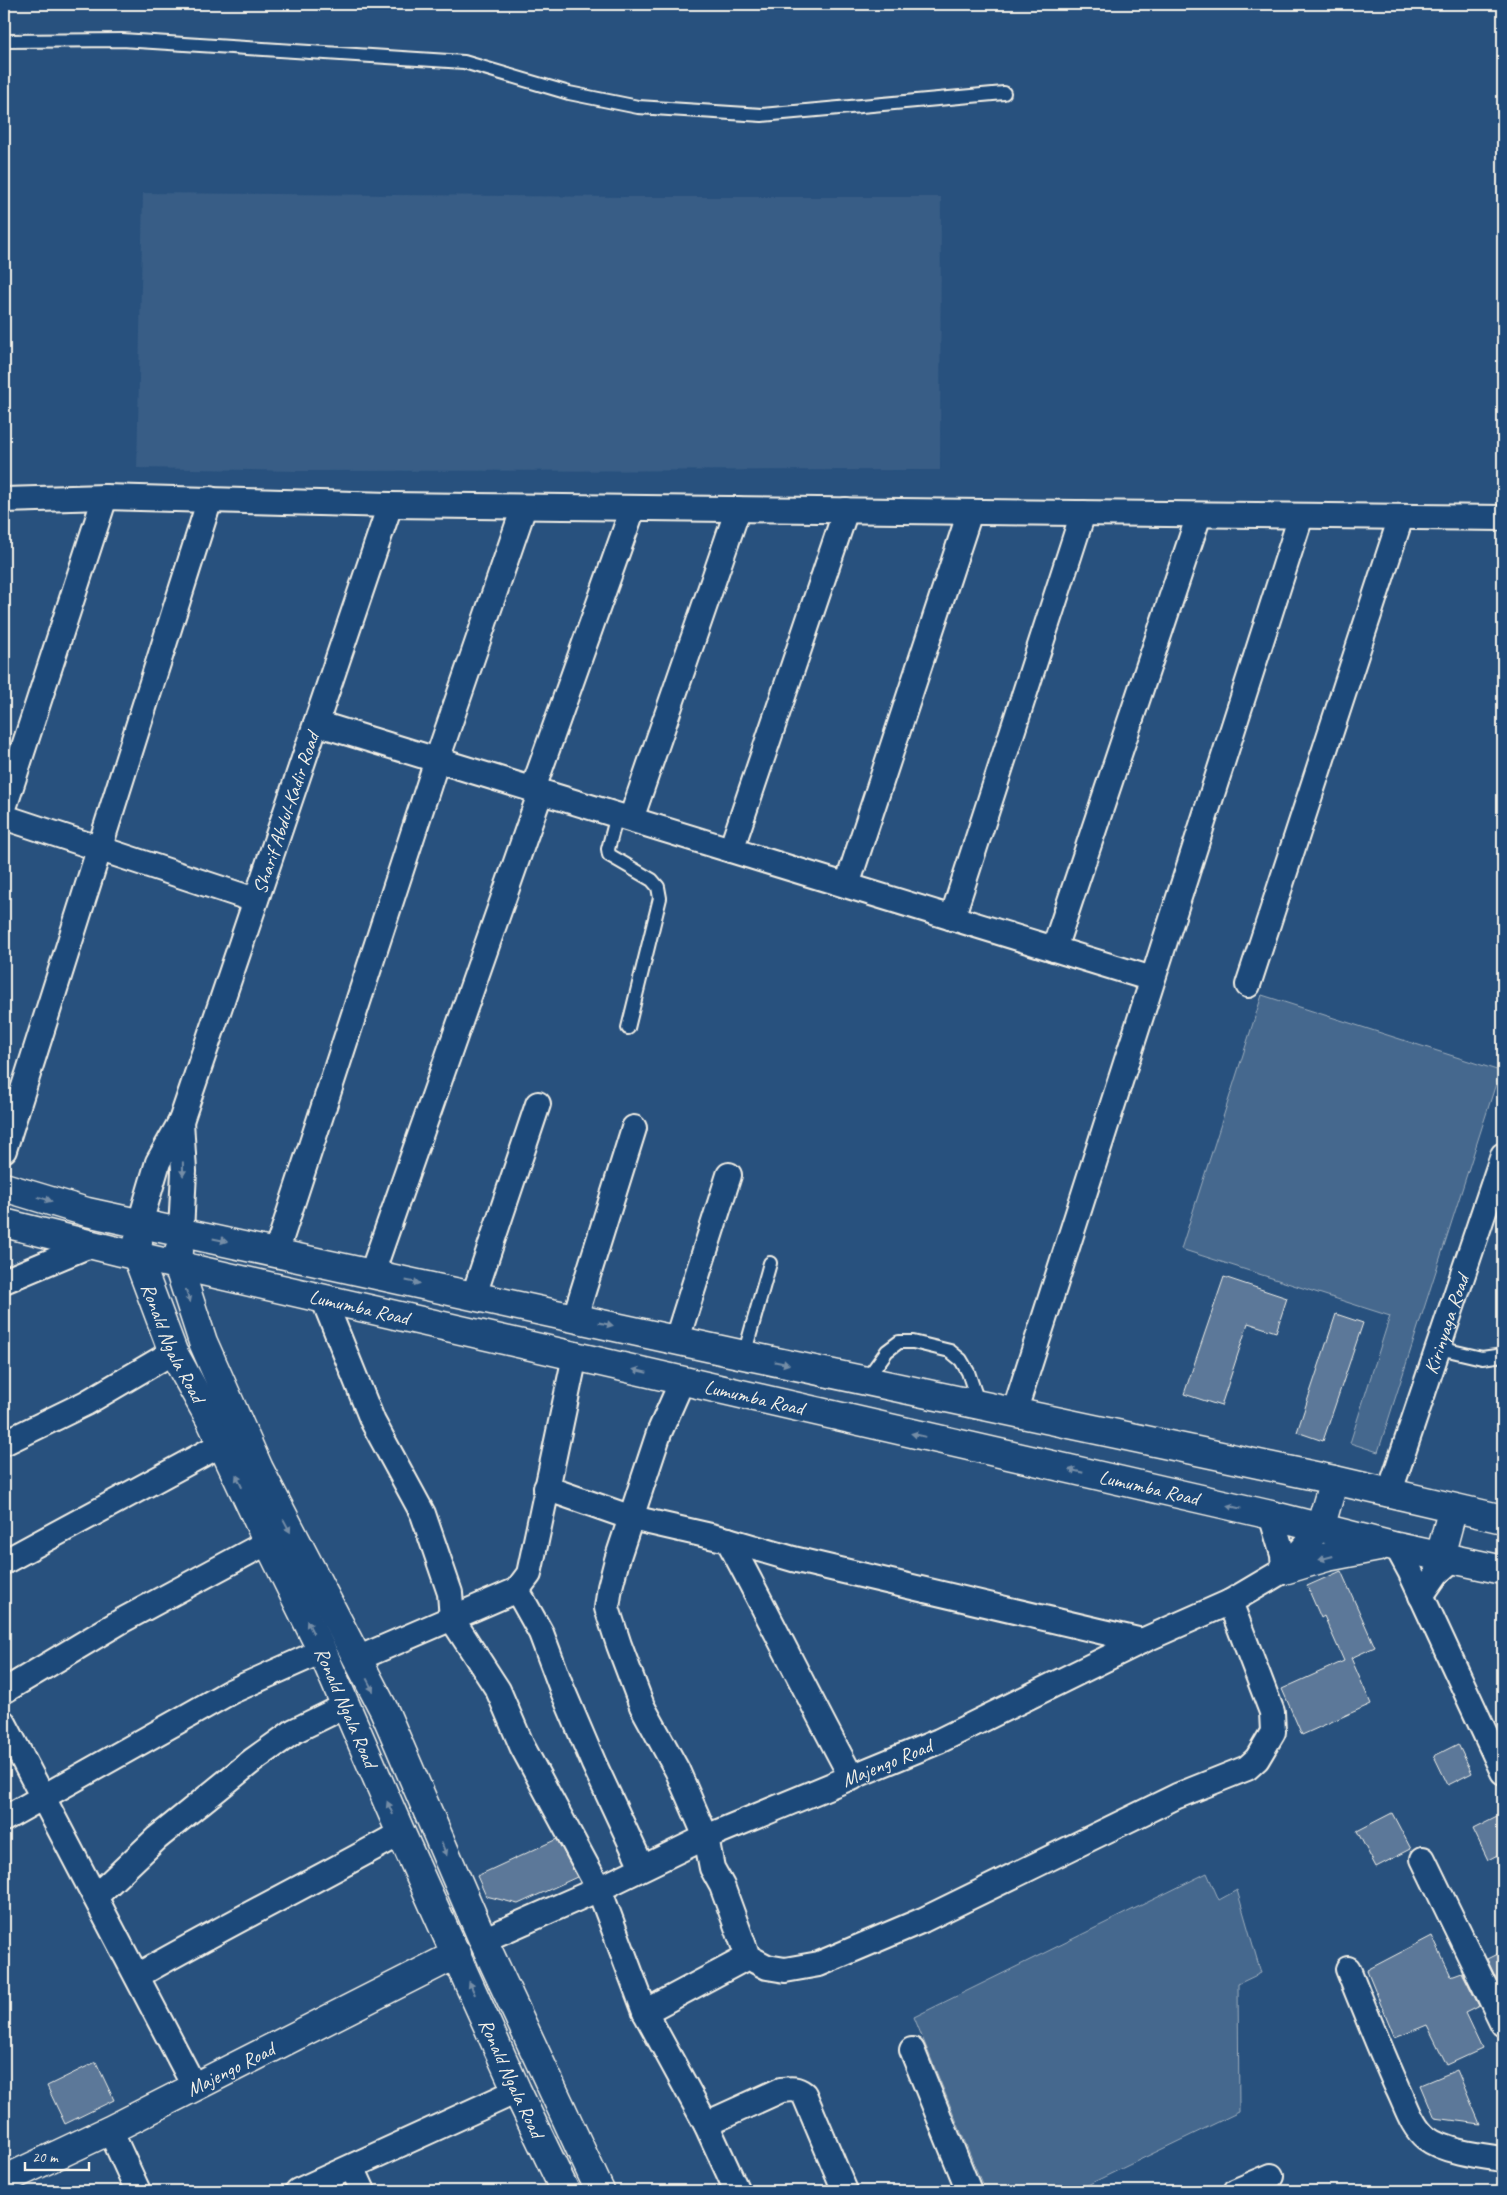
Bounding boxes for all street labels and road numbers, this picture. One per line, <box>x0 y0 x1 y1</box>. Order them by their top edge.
street label: Sharif Abdul-Kadir Road <box>247 726 326 897</box>
street label: Kirinyaga Road <box>1418 1268 1475 1377</box>
street label: Ronald Ngala Road <box>136 1280 212 1409</box>
street label: Lumumba Road <box>307 1283 414 1331</box>
street label: Lumumba Road <box>702 1373 809 1421</box>
street label: Lumumba Road <box>1097 1464 1204 1511</box>
street label: Ronald Ngala Road <box>309 1643 385 1774</box>
street label: Majengo Road <box>838 1732 938 1792</box>
street label: Ronald Ngala Road <box>474 2015 551 2144</box>
street label: Majengo Road <box>182 2035 281 2102</box>

